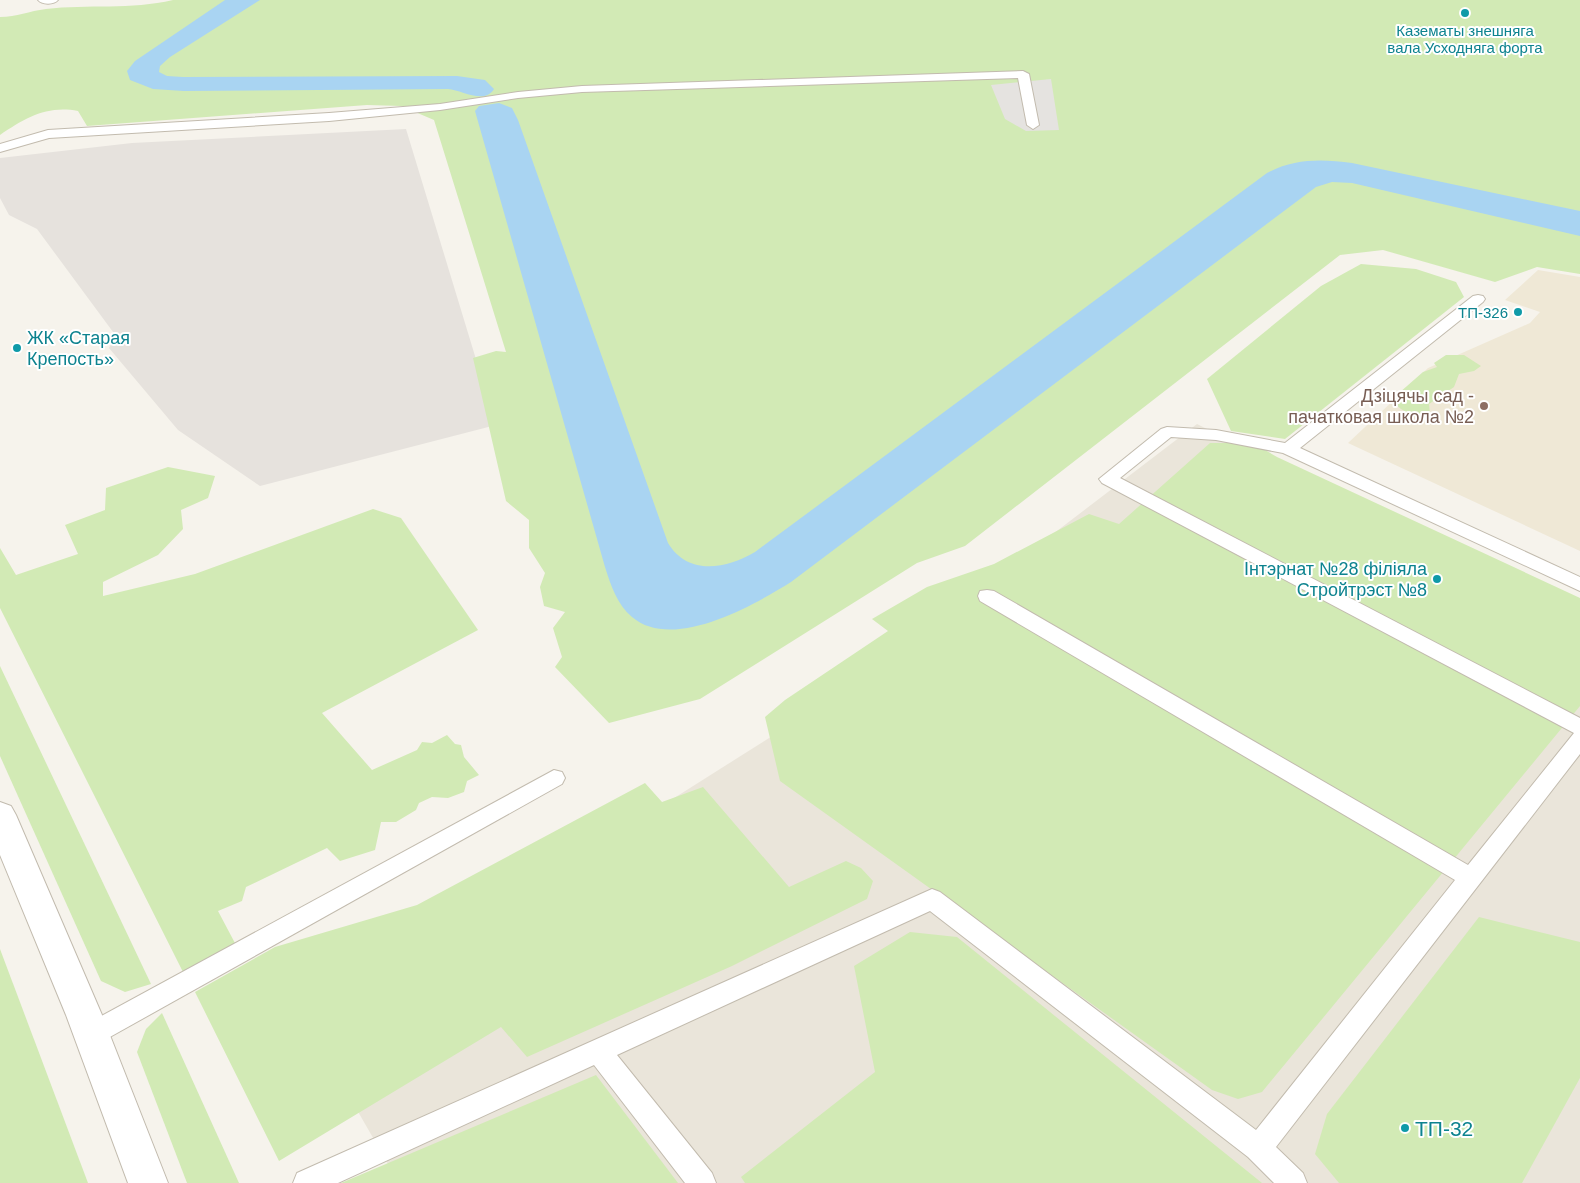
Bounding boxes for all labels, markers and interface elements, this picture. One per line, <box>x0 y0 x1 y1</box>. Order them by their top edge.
marker: Казематы знешняга вала Усходняга форта <box>1459 7 1471 19</box>
place label: Казематы знешняга вала Усходняга форта <box>1387 22 1543 56</box>
place label: ТП-326 <box>1458 304 1508 321</box>
marker: ТП-326 <box>1512 306 1524 318</box>
place label: ЖК «Старая Крепость» <box>27 328 130 369</box>
marker: ЖК «Старая Крепость» <box>11 342 23 354</box>
place label: Дзіцячы сад - пачатковая школа №2 <box>1288 386 1474 427</box>
marker: Дзіцячы сад - пачатковая школа №2 <box>1478 400 1490 412</box>
place label: Інтэрнат №28 фiлiяла Стройтрэст №8 <box>1244 559 1428 600</box>
marker: Інтэрнат №28 фiлiяла Стройтрэст №8 <box>1431 573 1443 585</box>
place label: ТП-32 <box>1415 1117 1473 1140</box>
marker: ТП-32 <box>1399 1122 1411 1134</box>

